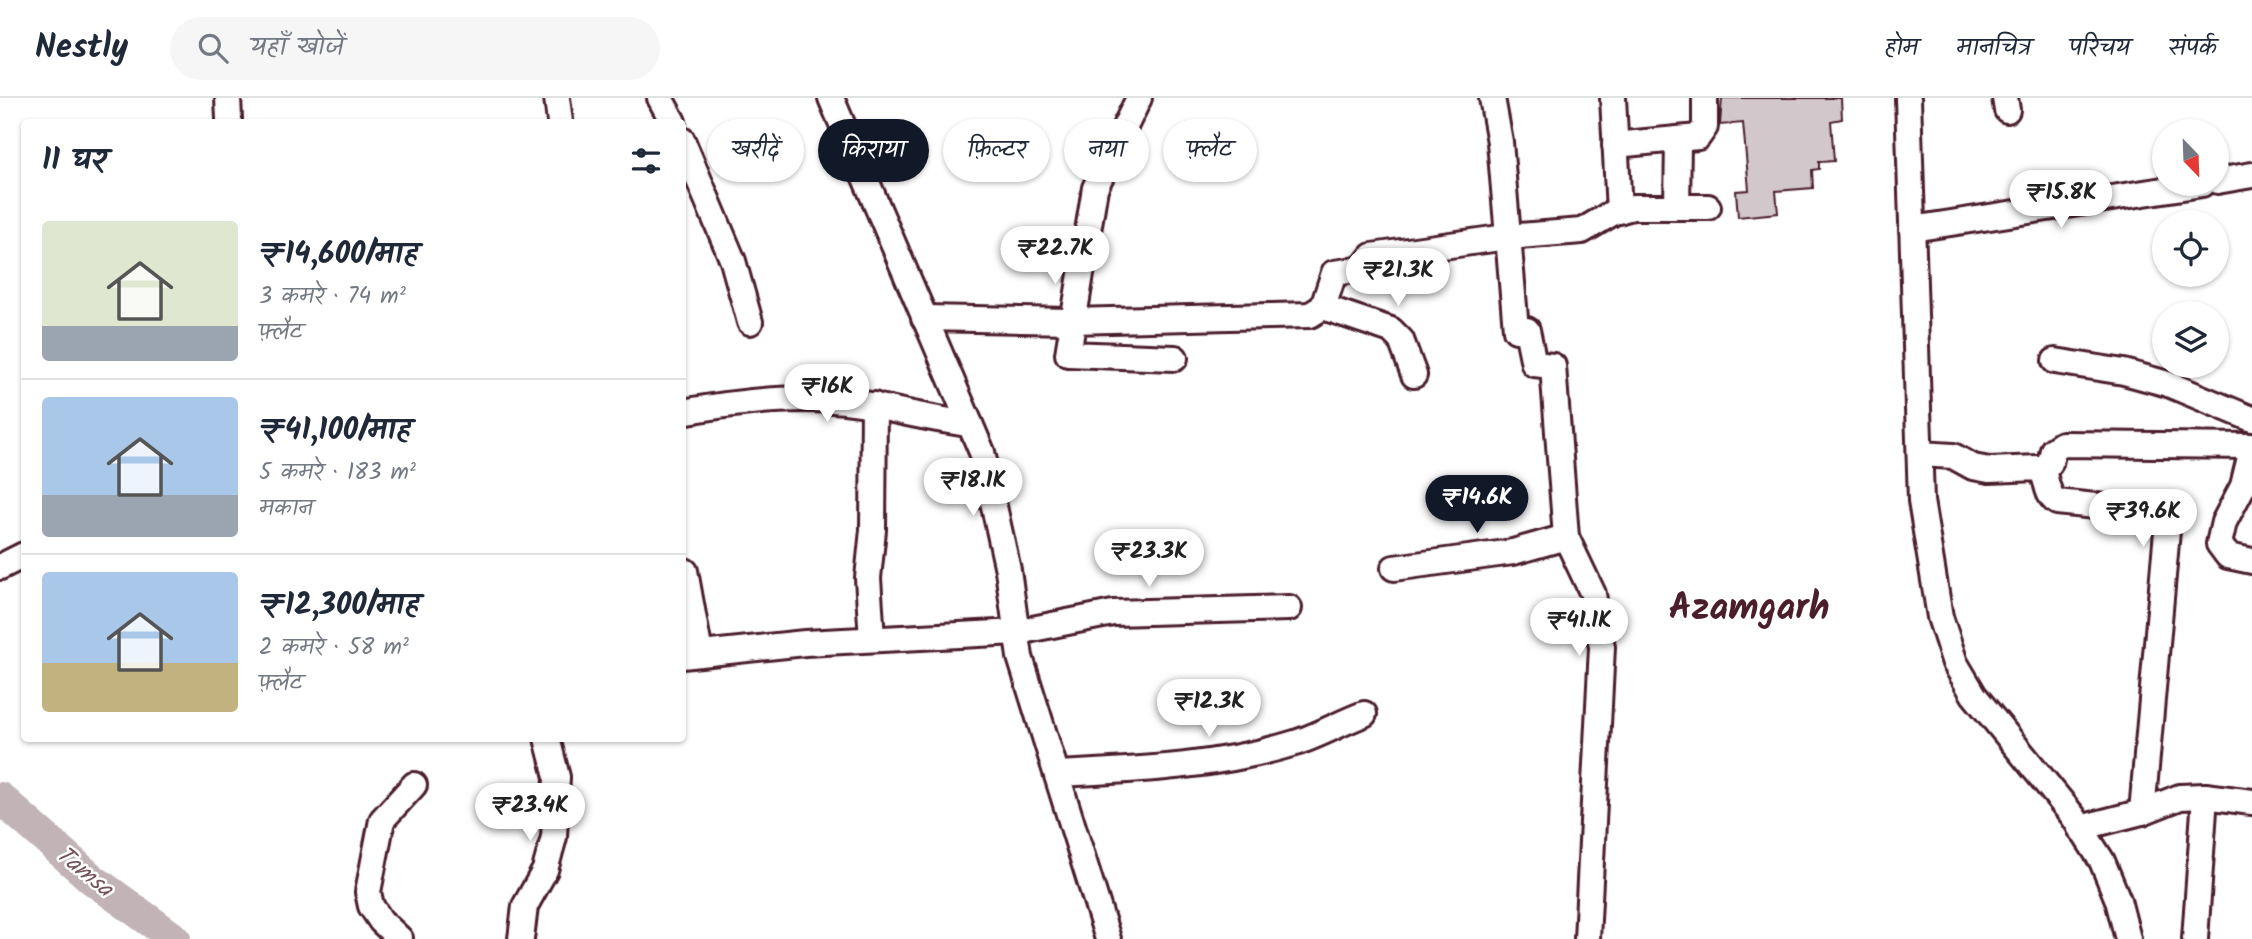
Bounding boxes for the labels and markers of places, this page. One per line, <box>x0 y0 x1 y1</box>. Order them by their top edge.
pin: ₹15.8K <box>2004 170 2118 230</box>
pin: ₹22.7K <box>998 226 1112 286</box>
pin: ₹21.3K <box>1341 248 1455 308</box>
pin: ₹16K <box>786 364 868 424</box>
pin: ₹18.1K <box>916 458 1030 518</box>
pin: ₹14.6K <box>1420 476 1534 535</box>
pin: ₹39.6K <box>2086 490 2200 549</box>
pin: ₹23.3K <box>1092 530 1206 589</box>
pin: ₹41.1K <box>1522 598 1636 658</box>
pin: ₹12.3K <box>1152 680 1266 739</box>
pin: ₹23.4K <box>473 784 587 843</box>

